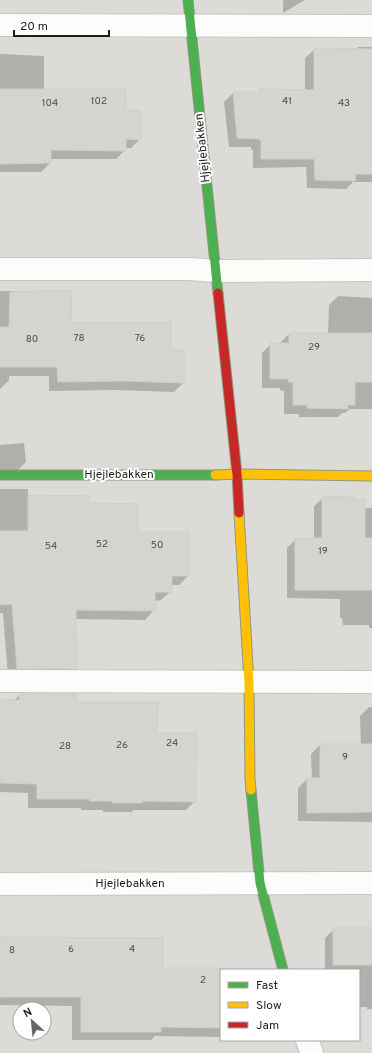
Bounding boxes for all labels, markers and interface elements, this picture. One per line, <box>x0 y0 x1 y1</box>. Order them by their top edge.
scale bar <box>14 12 109 38</box>
text: 20 m <box>20 19 48 35</box>
house number: 102 <box>91 95 107 108</box>
house number: 41 <box>282 95 292 108</box>
house number: 104 <box>42 97 58 110</box>
house number: 43 <box>338 97 350 110</box>
street label: Hjejlebakken <box>191 113 215 183</box>
house number: 78 <box>73 332 85 345</box>
house number: 76 <box>135 332 145 345</box>
house number: 80 <box>26 333 38 346</box>
house number: 29 <box>308 341 320 354</box>
street label: Hjejlebakken <box>84 467 154 483</box>
house number: 52 <box>96 538 108 551</box>
house number: 50 <box>151 539 163 552</box>
house number: 54 <box>45 540 57 553</box>
house number: 19 <box>318 545 328 558</box>
house number: 24 <box>166 737 178 750</box>
house number: 26 <box>116 739 128 752</box>
house number: 28 <box>59 740 71 753</box>
house number: 9 <box>342 751 348 764</box>
street label: Hjejlebakken <box>95 876 165 892</box>
house number: 6 <box>68 943 74 956</box>
house number: 4 <box>129 943 135 956</box>
house number: 8 <box>9 944 15 957</box>
legend <box>220 969 360 1041</box>
house number: 2 <box>200 974 206 987</box>
text: Fast <box>256 978 278 994</box>
text: Slow <box>256 998 282 1014</box>
north arrow <box>12 1001 52 1041</box>
text: N <box>21 1005 35 1021</box>
text: Jam <box>256 1018 279 1034</box>

